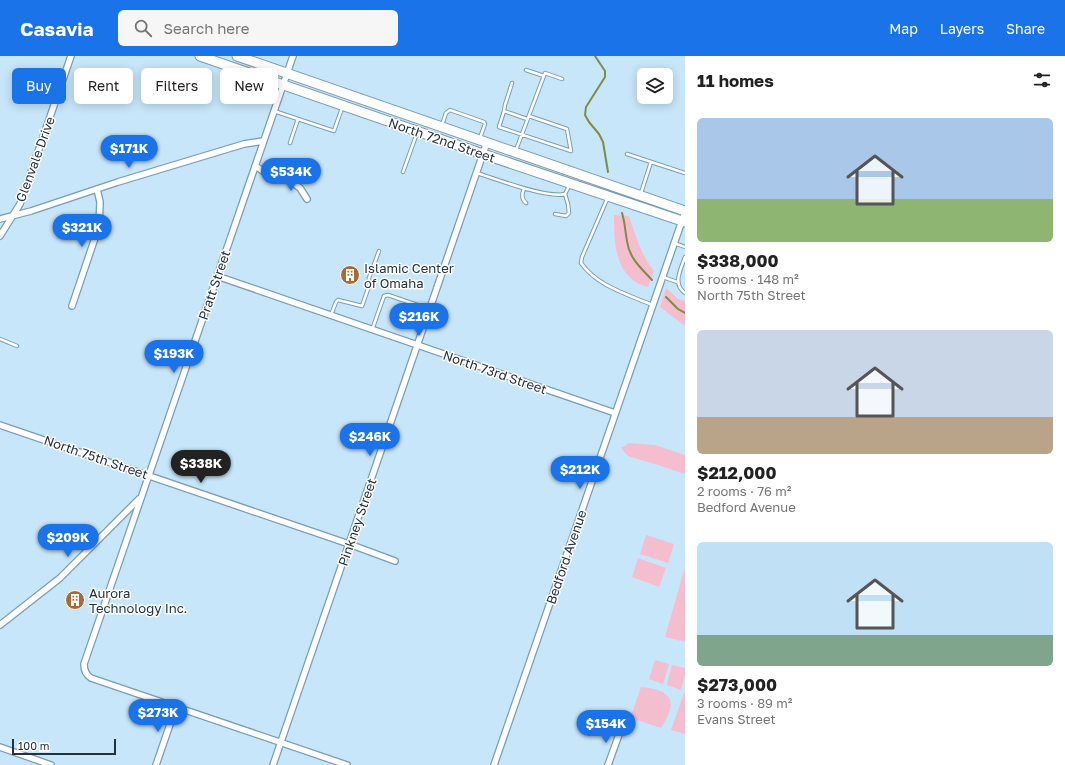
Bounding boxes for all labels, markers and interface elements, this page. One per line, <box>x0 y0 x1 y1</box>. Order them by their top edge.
search box <box>118 10 398 46</box>
text: Casavia <box>20 17 94 40</box>
icon: search <box>132 17 154 39</box>
text: Search here <box>164 19 249 37</box>
text: Map <box>889 20 918 37</box>
text: Layers <box>940 20 984 37</box>
text: Share <box>1006 20 1045 37</box>
chip: Buy <box>12 68 66 104</box>
chip: Rent <box>74 68 133 104</box>
chip: Filters <box>141 68 212 104</box>
chip: New <box>220 68 278 104</box>
map controls <box>637 68 673 104</box>
button: layers <box>637 68 673 104</box>
icon: filters <box>1031 69 1053 91</box>
text: 11 homes <box>697 70 774 91</box>
street label: Glenvale Drive <box>12 114 58 204</box>
street label: North 72nd Street <box>387 114 497 166</box>
pin: $171K <box>101 135 157 169</box>
text: $171K <box>110 140 148 156</box>
icon: home <box>839 144 911 216</box>
pin: $534K <box>263 158 319 192</box>
text: $534K <box>270 163 312 179</box>
pin: $321K <box>54 214 110 248</box>
text: $321K <box>62 219 102 235</box>
street label: Pratt Street <box>195 248 233 322</box>
text: $338,000 <box>697 250 779 271</box>
place label: Islamic Center of Omaha <box>364 260 454 291</box>
building icon: Islamic Center of Omaha <box>339 264 361 286</box>
text: 5 rooms · 148 m² <box>697 271 799 287</box>
text: North 75th Street <box>697 287 806 303</box>
pin: $216K <box>391 303 447 337</box>
text: $216K <box>398 308 440 324</box>
pin: $193K <box>146 340 202 374</box>
text: $193K <box>153 345 195 361</box>
street label: North 73rd Street <box>441 347 549 397</box>
icon: home <box>839 356 911 428</box>
pin: $246K <box>342 423 398 457</box>
text: $246K <box>349 428 391 444</box>
street label: North 75th Street <box>42 432 150 482</box>
pin: $338K <box>173 450 229 484</box>
text: $338K <box>180 455 222 471</box>
pin: $212K <box>552 456 608 490</box>
text: $212K <box>560 461 600 477</box>
text: $212,000 <box>697 462 776 483</box>
street label: Pinkney Street <box>335 476 379 568</box>
text: 2 rooms · 76 m² <box>697 483 791 499</box>
text: Bedford Avenue <box>697 499 796 515</box>
street label: Bedford Avenue <box>542 508 590 606</box>
pin: $209K <box>40 524 96 558</box>
text: $209K <box>47 529 89 545</box>
icon: home <box>839 568 911 640</box>
place label: Aurora Technology Inc. <box>89 585 187 616</box>
building icon: Aurora Technology Inc. <box>64 589 86 611</box>
text: $273,000 <box>697 674 777 695</box>
text: 3 rooms · 89 m² <box>697 695 792 711</box>
pin: $273K <box>130 699 186 733</box>
text: $273K <box>137 704 179 720</box>
pin: $154K <box>578 710 634 744</box>
text: Evans Street <box>697 711 776 727</box>
text: $154K <box>586 715 626 731</box>
scale bar <box>12 737 116 756</box>
text: 100 m <box>18 739 49 752</box>

